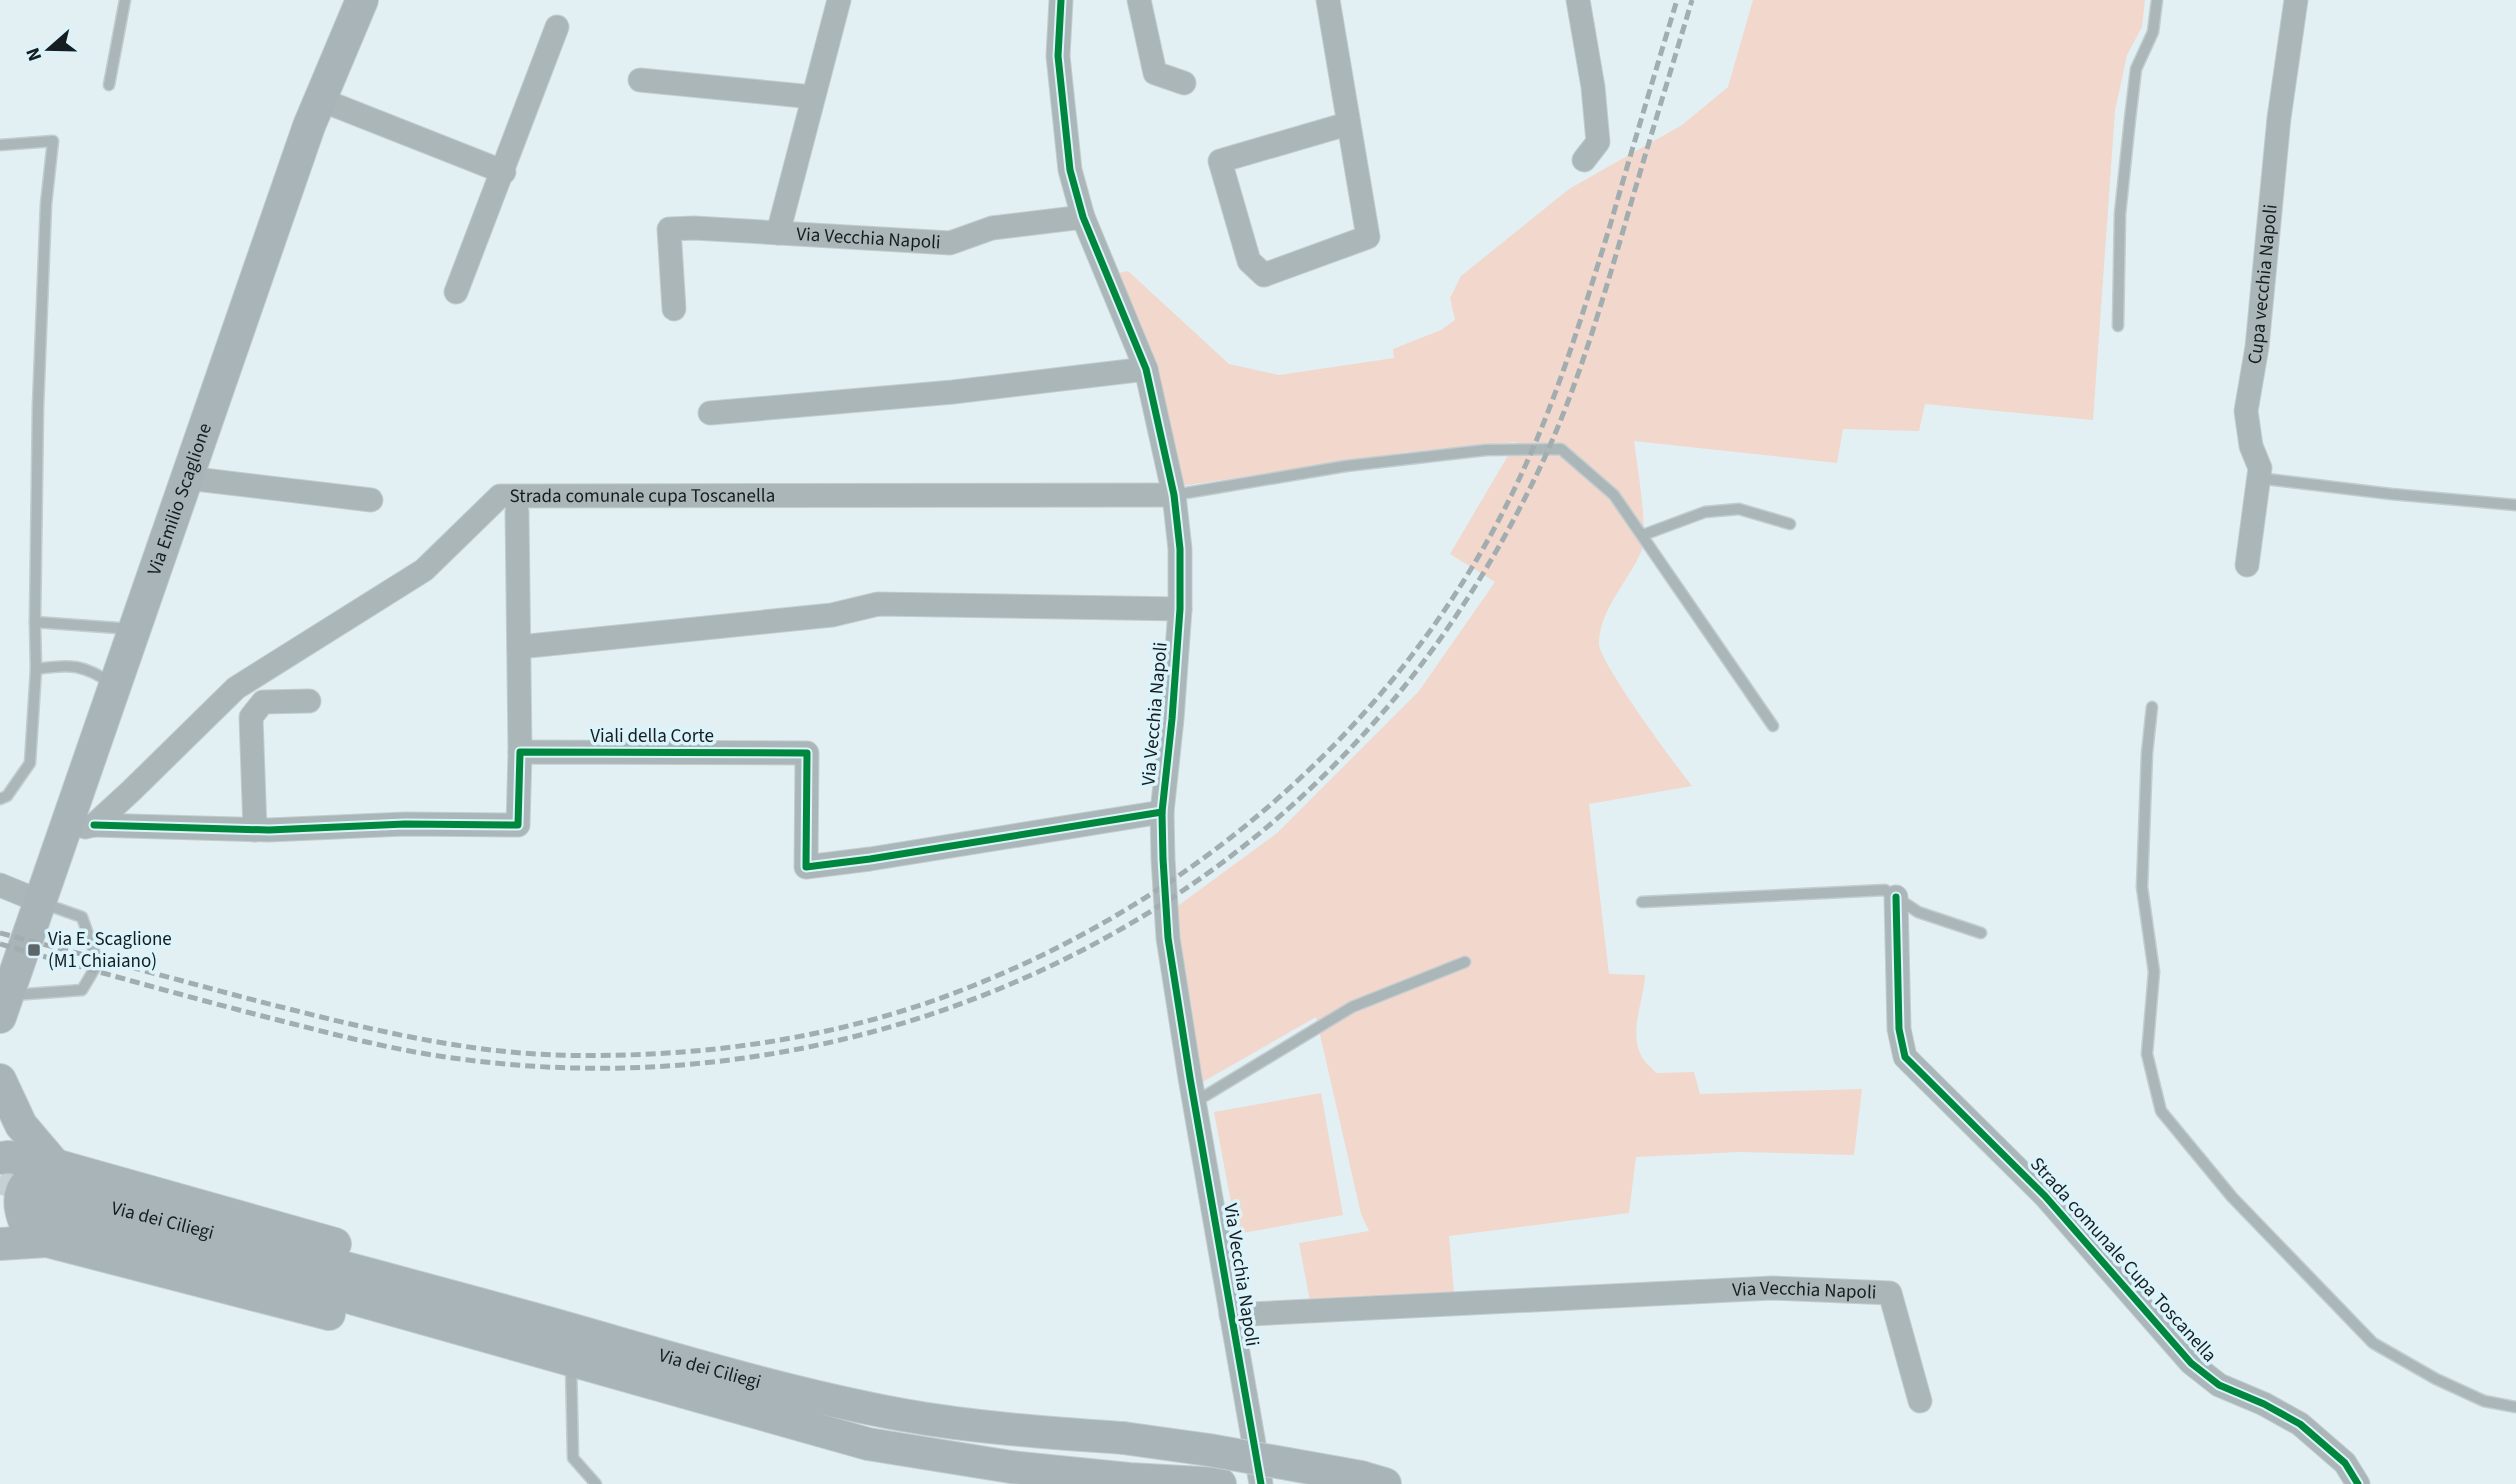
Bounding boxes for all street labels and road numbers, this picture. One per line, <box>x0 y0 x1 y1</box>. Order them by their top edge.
street label: Cupa vecchia Napoli <box>2241 203 2284 366</box>
street label: Via Vecchia Napoli <box>796 221 941 256</box>
street label: Via Emilio Scaglione <box>141 419 218 579</box>
street label: Strada comunale cupa Toscanella <box>510 482 775 509</box>
street label: Via Vecchia Napoli <box>1135 641 1175 787</box>
street label: Viali della Corte <box>590 723 714 750</box>
street label: Strada comunale Cupa Toscanella <box>2024 1152 2222 1368</box>
street label: Via dei Ciliegi <box>108 1195 217 1246</box>
street label: Via Vecchia Napoli <box>1216 1202 1266 1348</box>
street label: Via Vecchia Napoli <box>1731 1274 1877 1306</box>
street label: Via dei Ciliegi <box>656 1342 764 1396</box>

